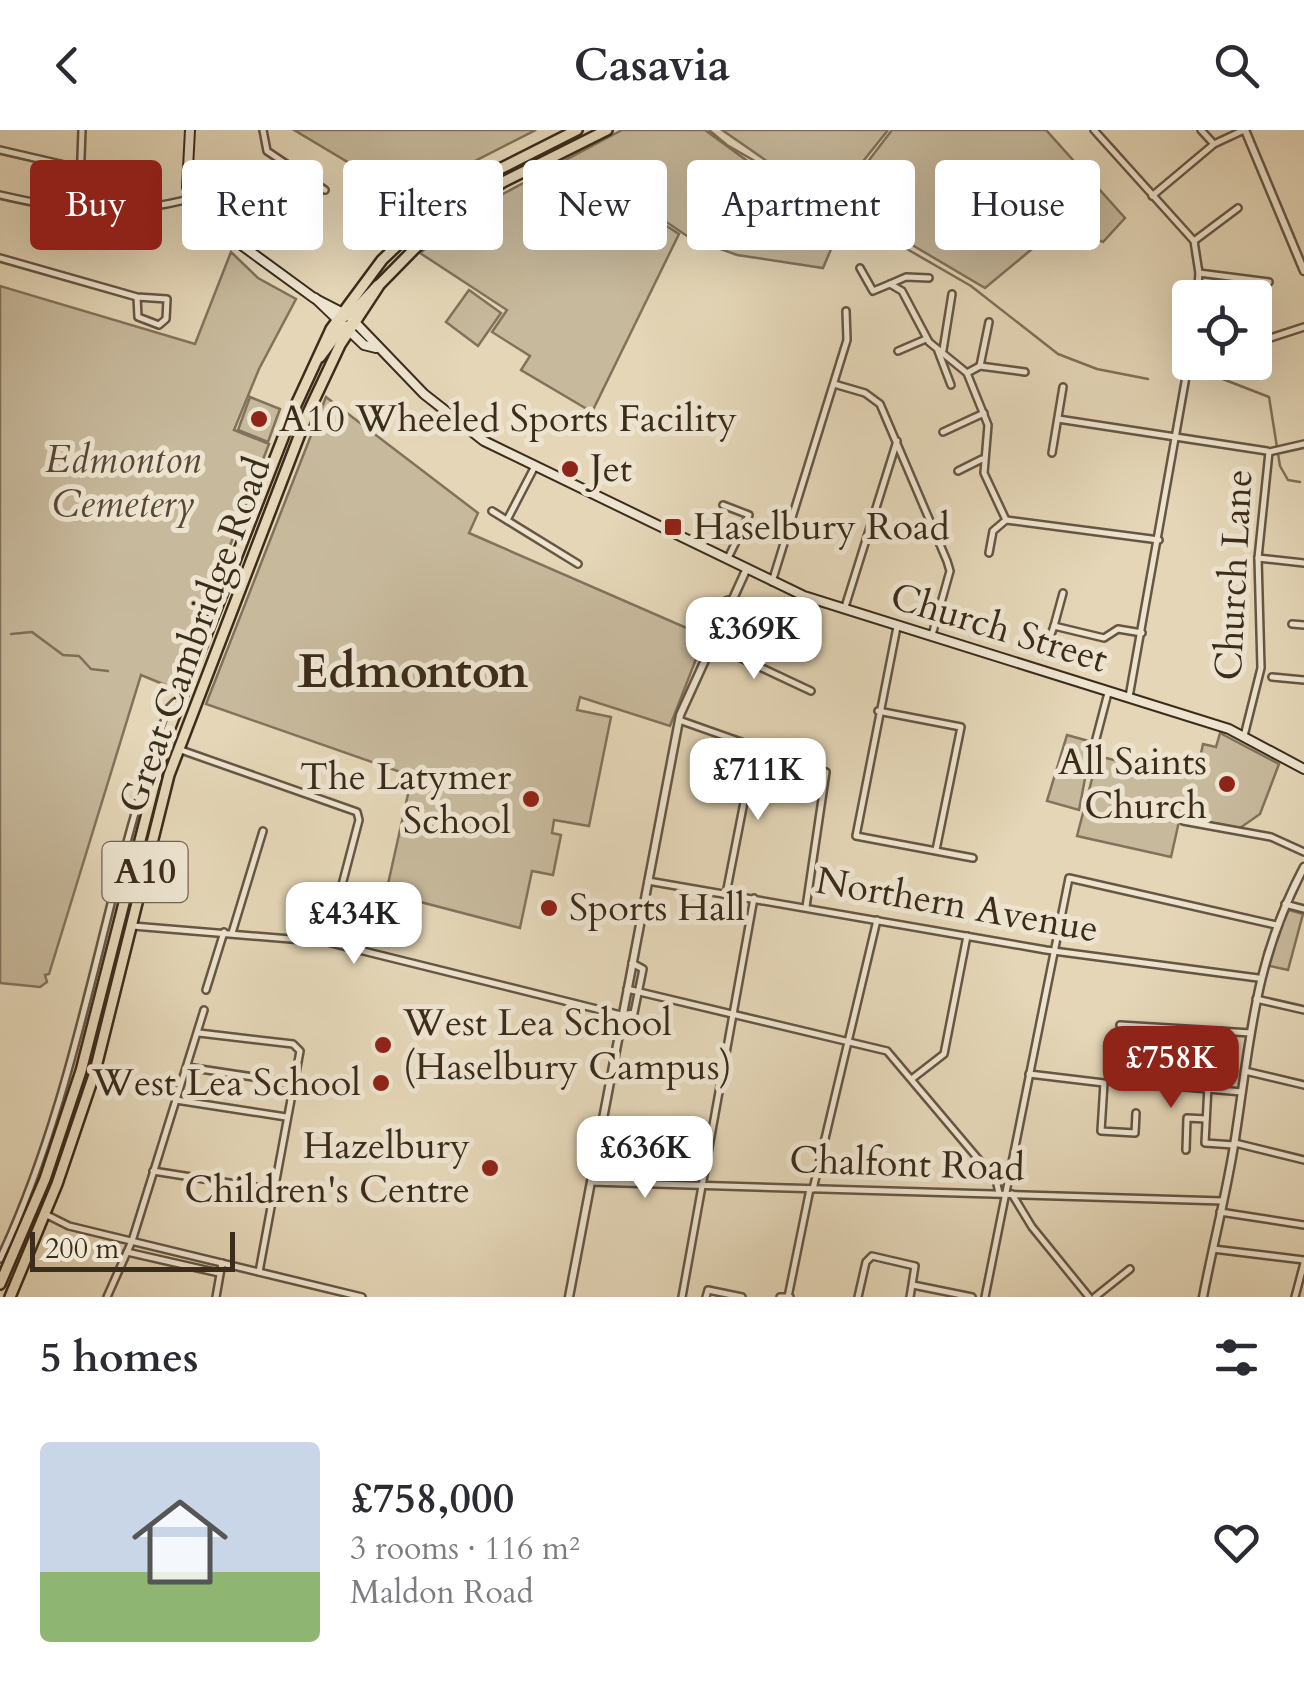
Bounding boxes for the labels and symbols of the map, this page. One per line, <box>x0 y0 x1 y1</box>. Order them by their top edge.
place label: A10 Wheeled Sports Facility <box>279 393 737 445</box>
marker: A10 Wheeled Sports Facility <box>248 408 270 430</box>
park label: Edmonton Cemetery <box>45 434 201 530</box>
place label: Jet <box>585 443 632 495</box>
street label: Great Cambridge Road <box>106 450 284 820</box>
marker: Jet <box>559 458 581 480</box>
street label: Church Lane <box>1203 468 1265 682</box>
place label: Haselbury Road <box>693 501 950 553</box>
marker: Haselbury Road <box>662 516 684 538</box>
street label: Church Street <box>884 570 1114 686</box>
pin: £369K <box>684 597 824 682</box>
district label: Edmonton <box>298 639 529 704</box>
place label: All Saints Church <box>1058 736 1207 832</box>
pin: £711K <box>688 738 828 823</box>
place label: The Latymer School <box>300 751 511 847</box>
marker: All Saints Church <box>1216 773 1238 795</box>
marker: The Latymer School <box>520 788 542 810</box>
road number: A10 <box>102 842 188 902</box>
street label: Northern Avenue <box>812 855 1102 955</box>
pin: £434K <box>284 882 424 967</box>
place label: Sports Hall <box>569 882 745 934</box>
marker: Sports Hall <box>538 897 560 919</box>
place label: West Lea School (Haselbury Campus) <box>402 997 732 1093</box>
pin: £758K <box>1101 1026 1241 1111</box>
marker: West Lea School (Haselbury Campus) <box>372 1034 394 1056</box>
place label: West Lea School <box>91 1057 361 1109</box>
marker: West Lea School <box>370 1072 392 1094</box>
pin: £636K <box>575 1116 715 1201</box>
place label: Hazelbury Children's Centre <box>184 1120 470 1216</box>
street label: Chalfont Road <box>788 1134 1026 1194</box>
marker: Hazelbury Children's Centre <box>479 1157 501 1179</box>
scale bar <box>30 1227 235 1272</box>

